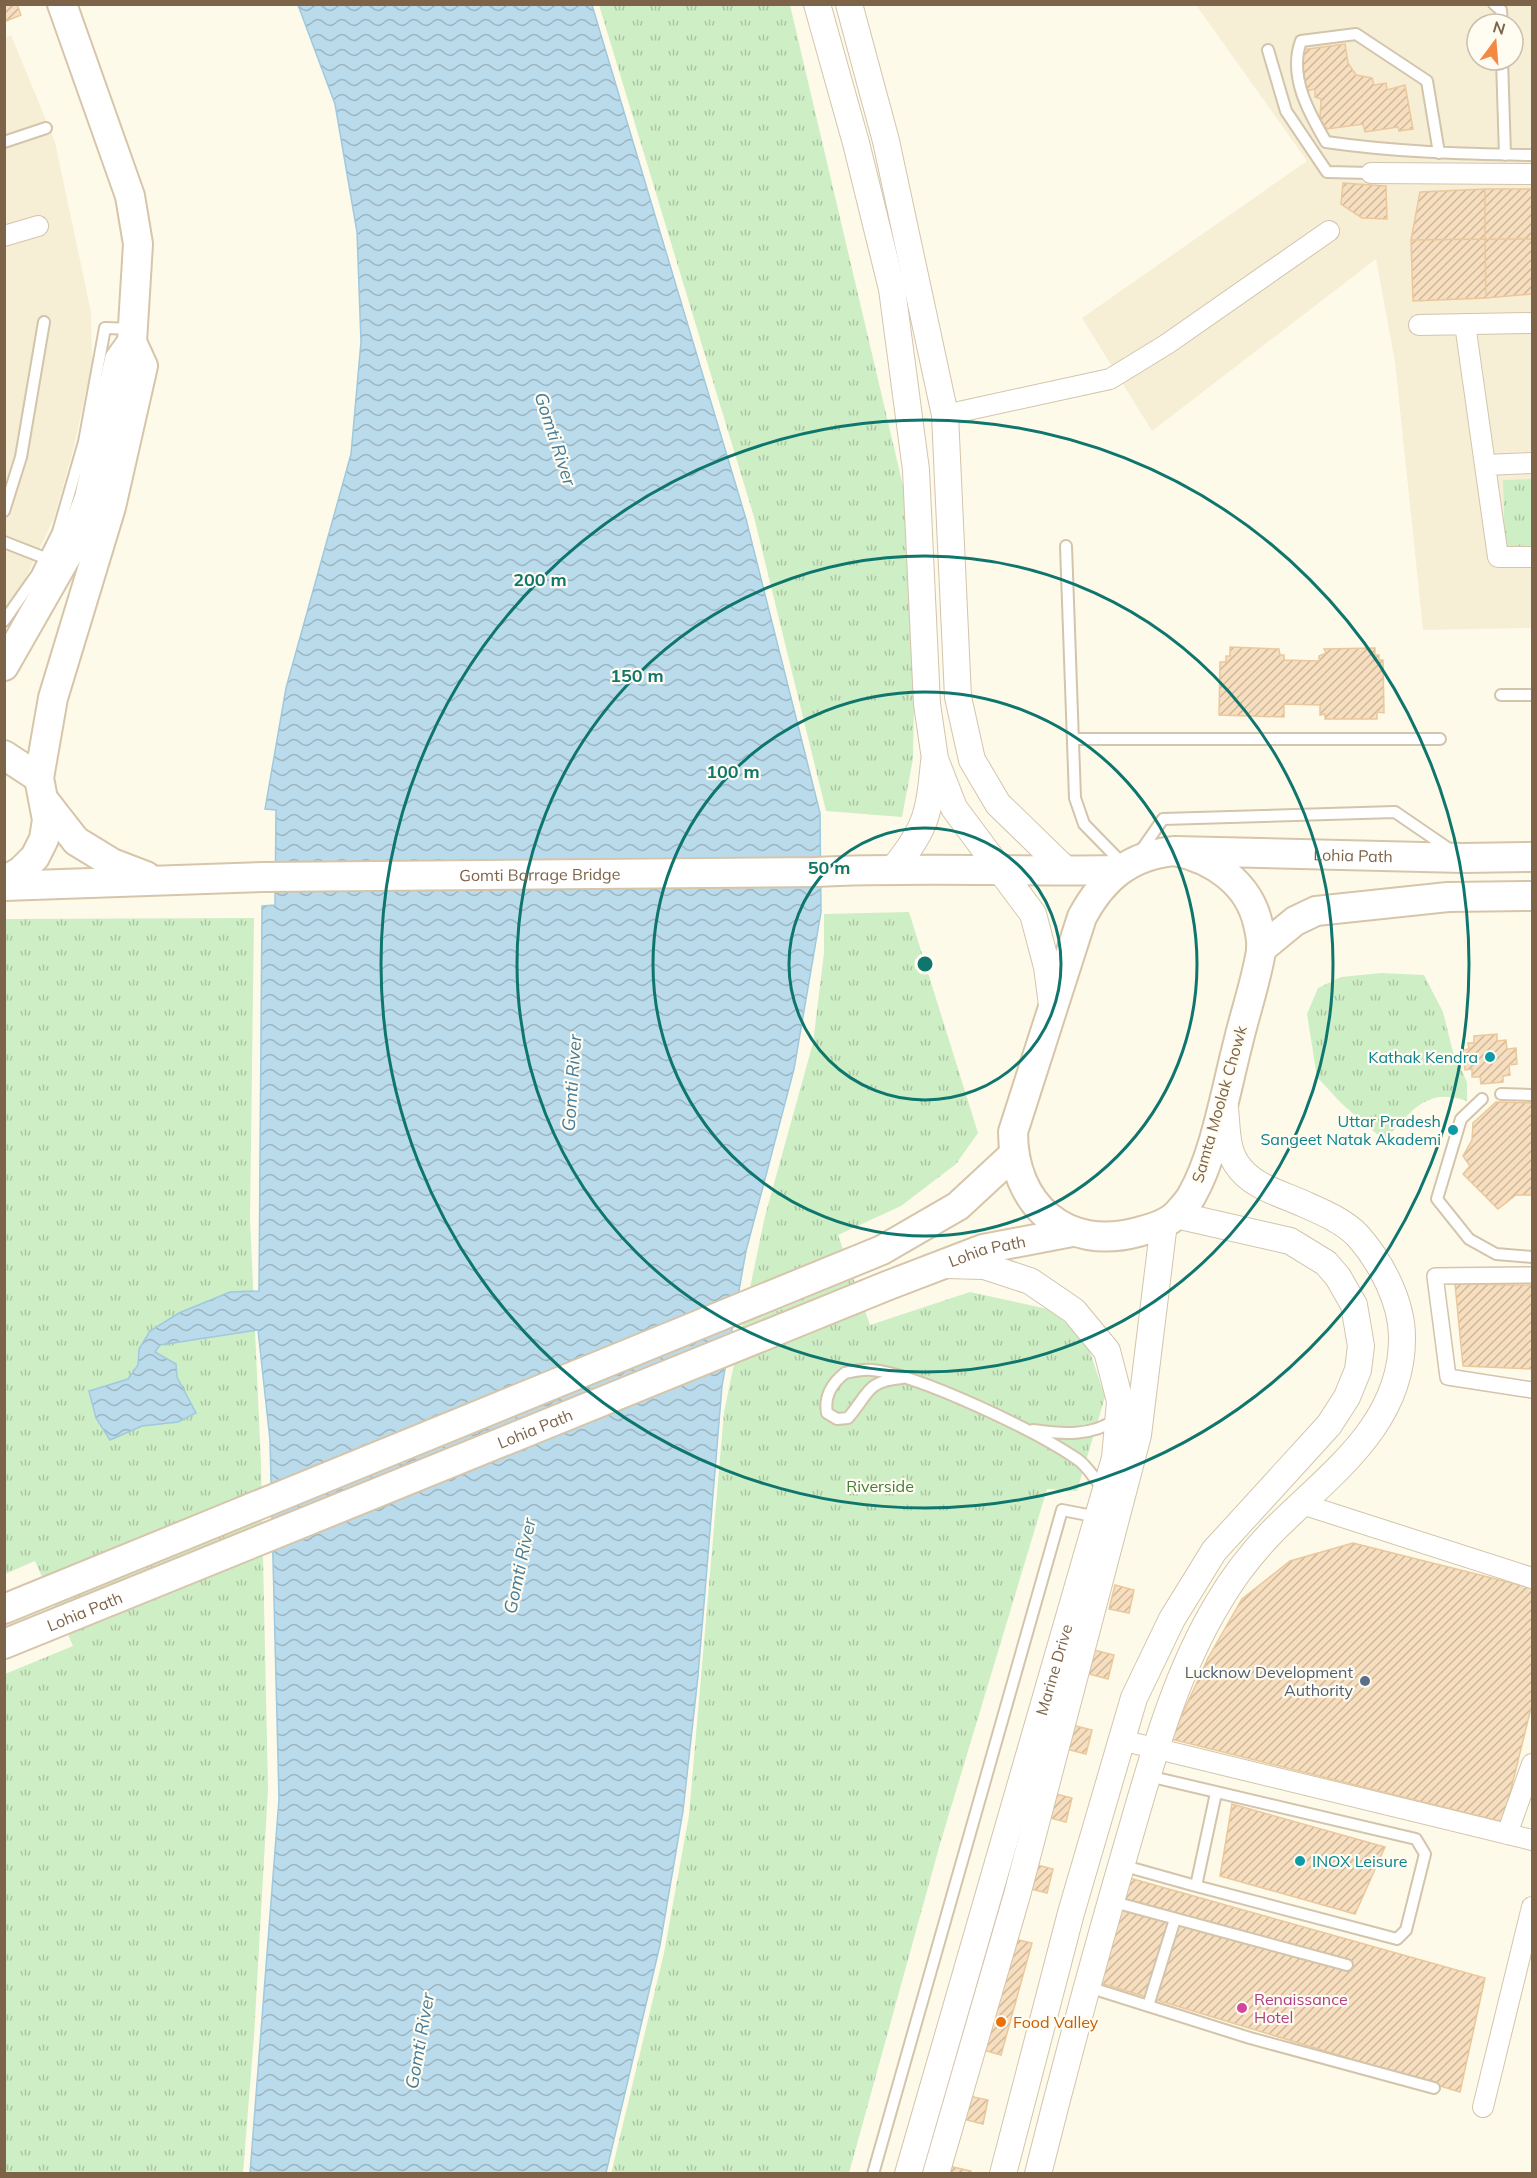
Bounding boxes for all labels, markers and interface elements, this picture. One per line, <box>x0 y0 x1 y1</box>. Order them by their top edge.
north arrow <box>1465 12 1525 72</box>
text: N <box>1491 16 1508 39</box>
water label: Gomti River <box>530 389 582 490</box>
text: 200 m <box>513 568 567 591</box>
text: 150 m <box>610 664 664 687</box>
text: 100 m <box>706 760 760 783</box>
street label: Lohia Path <box>1313 844 1393 866</box>
text: 50 m <box>808 856 850 879</box>
street label: Gomti Barrage Bridge <box>459 864 621 885</box>
centre of rings <box>915 954 935 974</box>
street label: Samta Moolak Chowk <box>1187 1023 1251 1185</box>
water label: Gomti River <box>557 1032 586 1132</box>
place label: Kathak Kendra <box>1368 1047 1478 1067</box>
marker: Kathak Kendra <box>1483 1050 1497 1064</box>
place label: Uttar Pradesh Sangeet Natak Akademi <box>1260 1111 1441 1149</box>
marker: Uttar Pradesh Sangeet Natak Akademi <box>1446 1123 1460 1137</box>
street label: Lohia Path <box>945 1231 1027 1271</box>
street label: Lohia Path <box>494 1404 576 1453</box>
park label: Riverside <box>846 1476 914 1496</box>
water label: Gomti River <box>498 1515 541 1616</box>
street label: Lohia Path <box>44 1587 125 1635</box>
street label: Marine Drive <box>1031 1622 1076 1718</box>
place label: Lucknow Development Authority <box>1185 1662 1354 1700</box>
marker: Lucknow Development Authority <box>1358 1674 1372 1688</box>
place label: INOX Leisure <box>1312 1851 1407 1871</box>
marker: INOX Leisure <box>1293 1854 1307 1868</box>
place label: Renaissance Hotel <box>1254 1989 1348 2027</box>
water label: Gomti River <box>400 1990 440 2091</box>
marker: Renaissance Hotel <box>1235 2001 1249 2015</box>
place label: Food Valley <box>1013 2012 1099 2032</box>
marker: Food Valley <box>994 2015 1008 2029</box>

